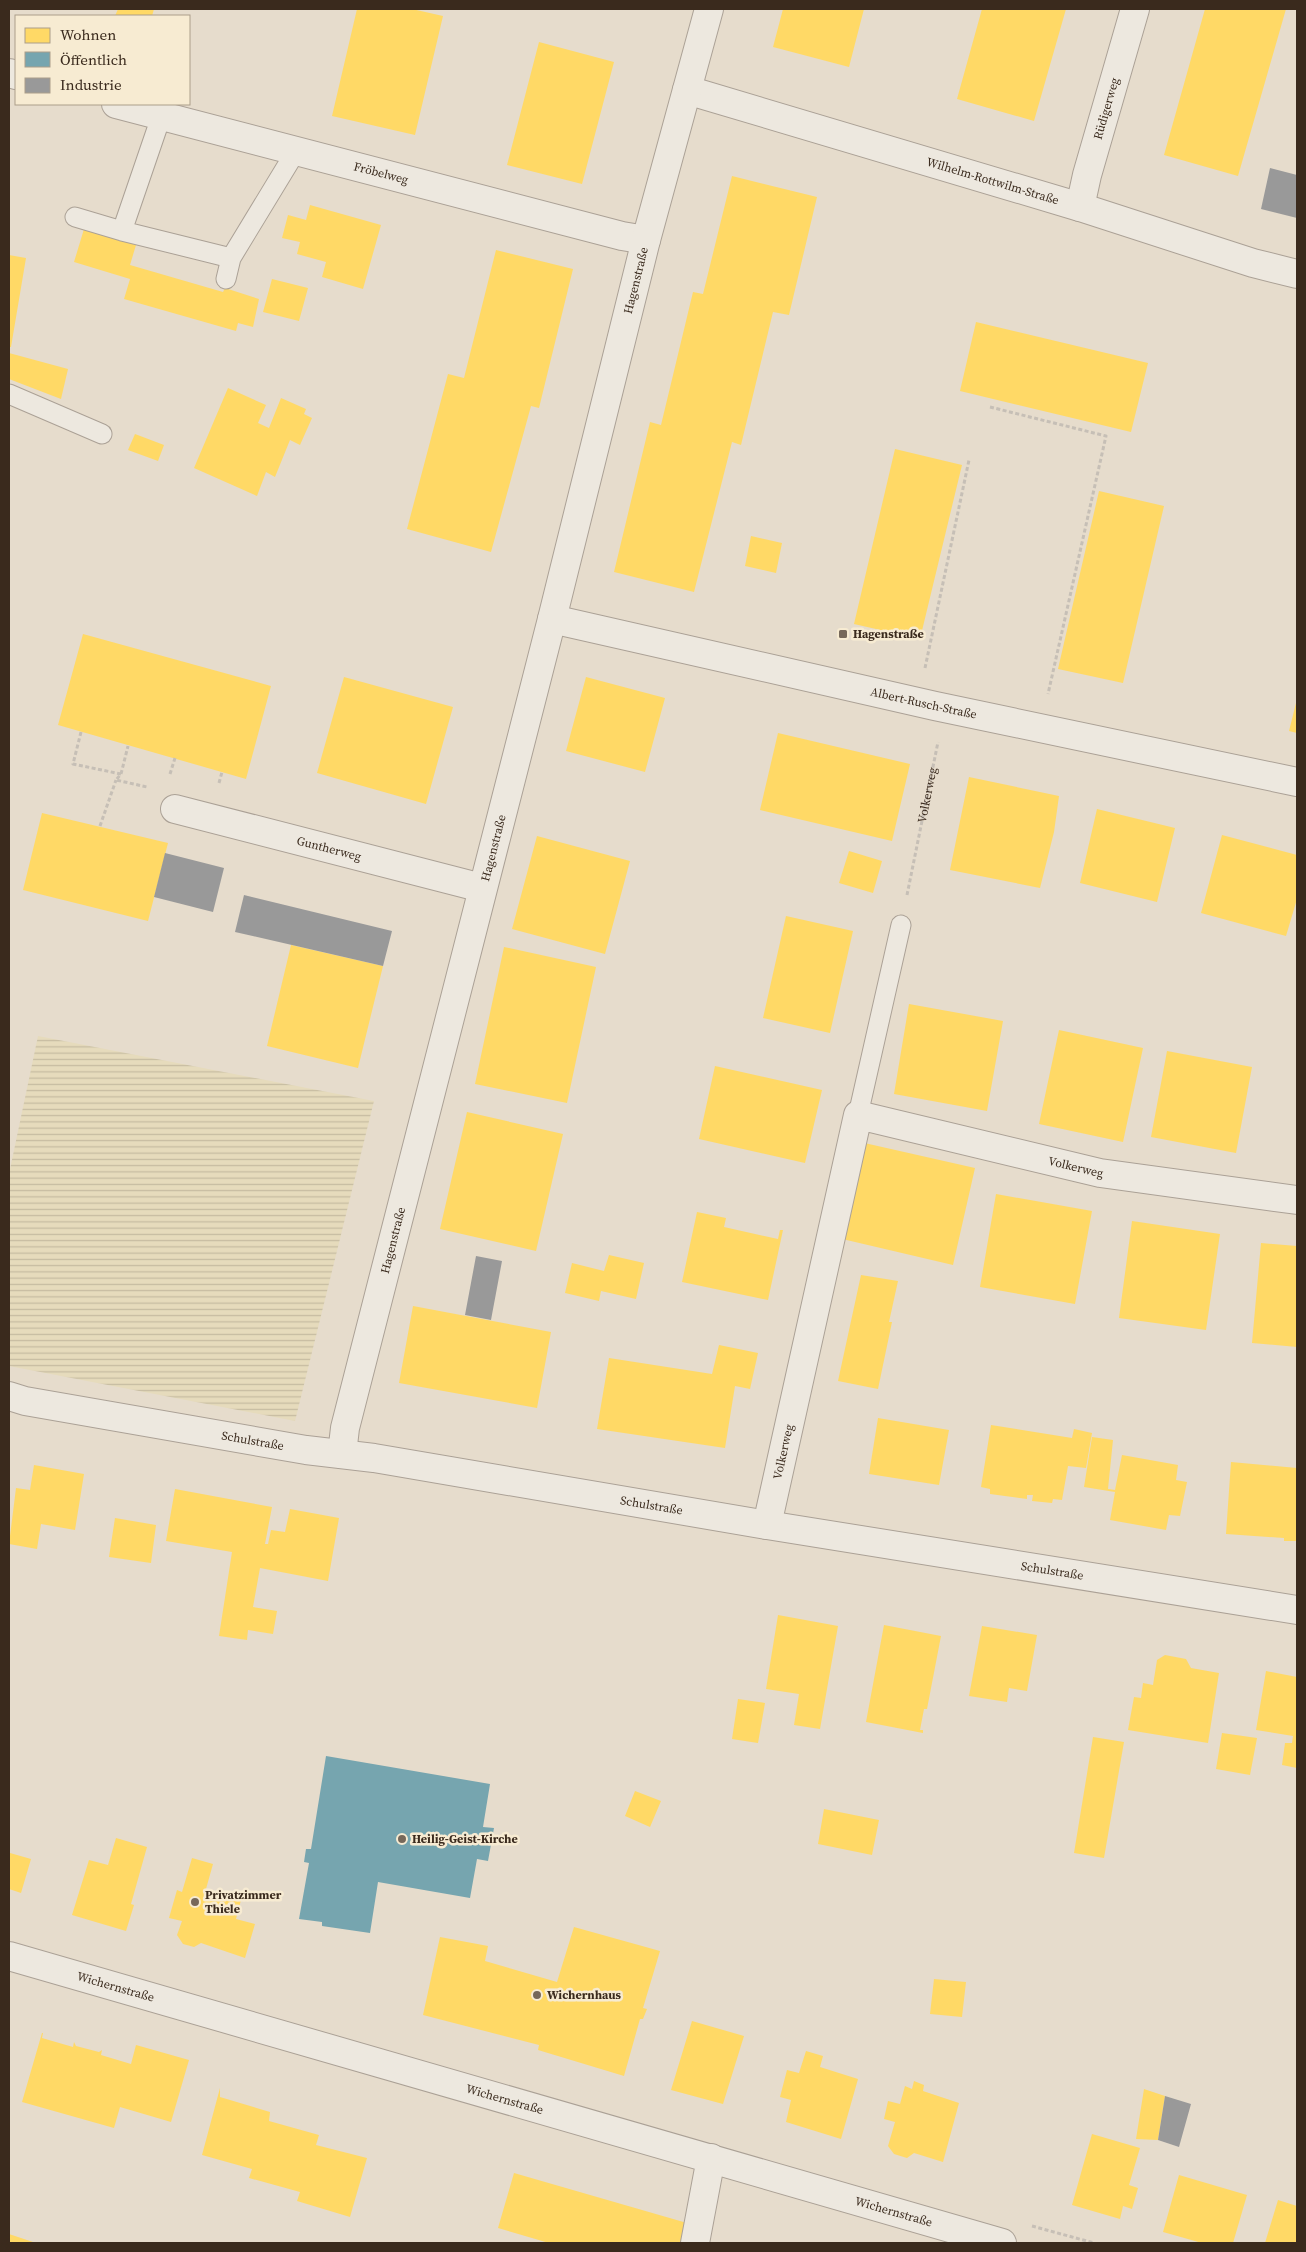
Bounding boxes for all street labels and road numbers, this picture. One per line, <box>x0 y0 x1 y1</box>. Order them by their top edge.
street label: Rüdigerweg <box>1090 76 1123 141</box>
street label: Wilhelm-Rottwilm-Straße <box>925 154 1061 208</box>
street label: Fröbelweg <box>352 158 410 188</box>
street label: Hagenstraße <box>620 245 652 315</box>
street label: Albert-Rusch-Straße <box>869 684 978 723</box>
street label: Volkerweg <box>914 766 941 824</box>
street label: Hagenstraße <box>477 813 510 883</box>
street label: Guntherweg <box>295 833 363 865</box>
street label: Volkerweg <box>1047 1153 1104 1181</box>
street label: Hagenstraße <box>377 1205 409 1275</box>
street label: Volkerweg <box>769 1423 797 1481</box>
street label: Schulstraße <box>220 1427 285 1454</box>
street label: Schulstraße <box>619 1492 684 1518</box>
street label: Schulstraße <box>1020 1558 1085 1584</box>
street label: Wichernstraße <box>75 1968 156 2006</box>
street label: Wichernstraße <box>464 2081 545 2118</box>
street label: Wichernstraße <box>853 2193 934 2230</box>

